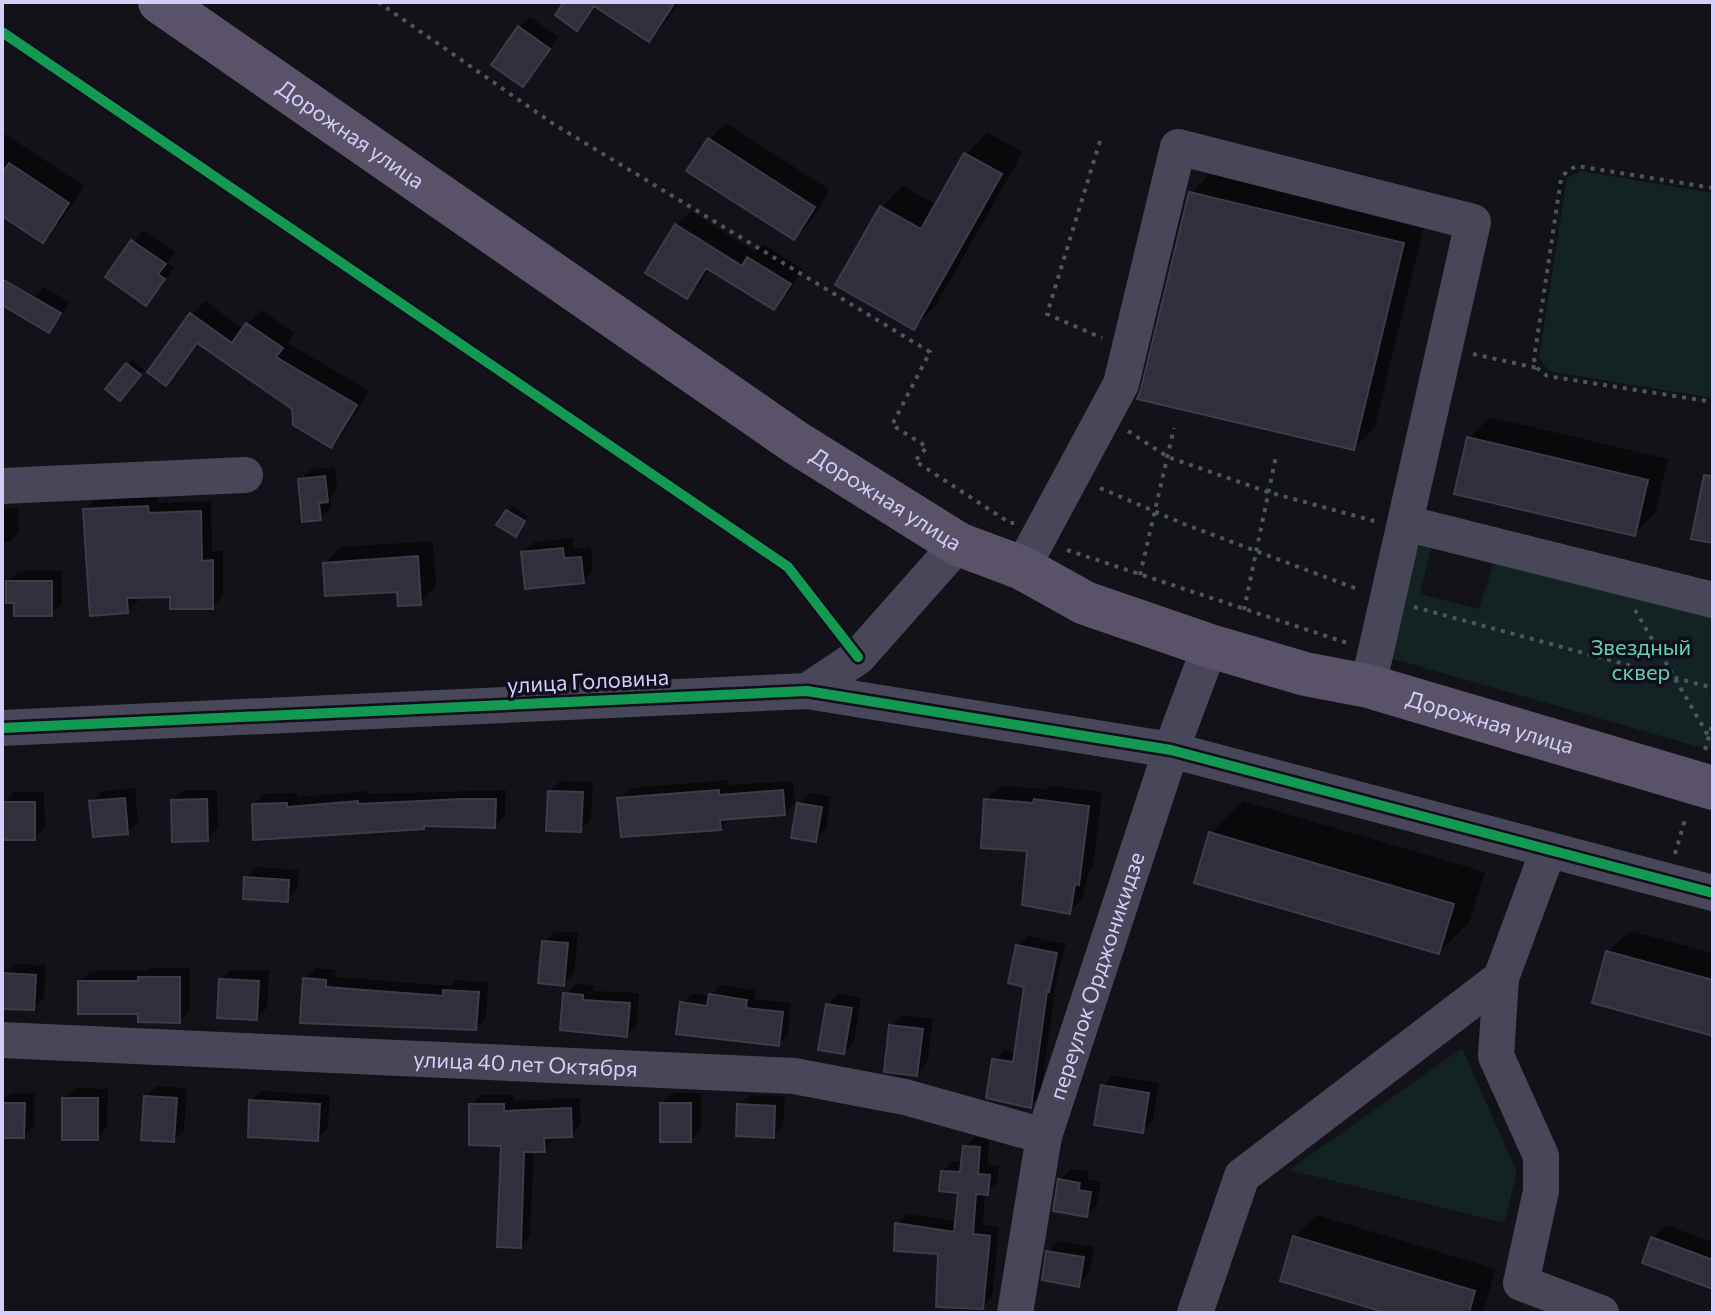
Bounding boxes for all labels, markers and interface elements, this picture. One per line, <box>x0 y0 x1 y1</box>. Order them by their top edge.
street label: Дорожная улица <box>272 73 430 194</box>
street label: Дорожная улица <box>806 441 967 556</box>
park label: Звездный сквер <box>1591 633 1691 685</box>
street label: улица Головина <box>506 663 670 698</box>
street label: Дорожная улица <box>1403 684 1577 759</box>
street label: переулок Орджоникидзе <box>1043 848 1150 1103</box>
street label: улица 40 лет Октября <box>413 1045 638 1082</box>

